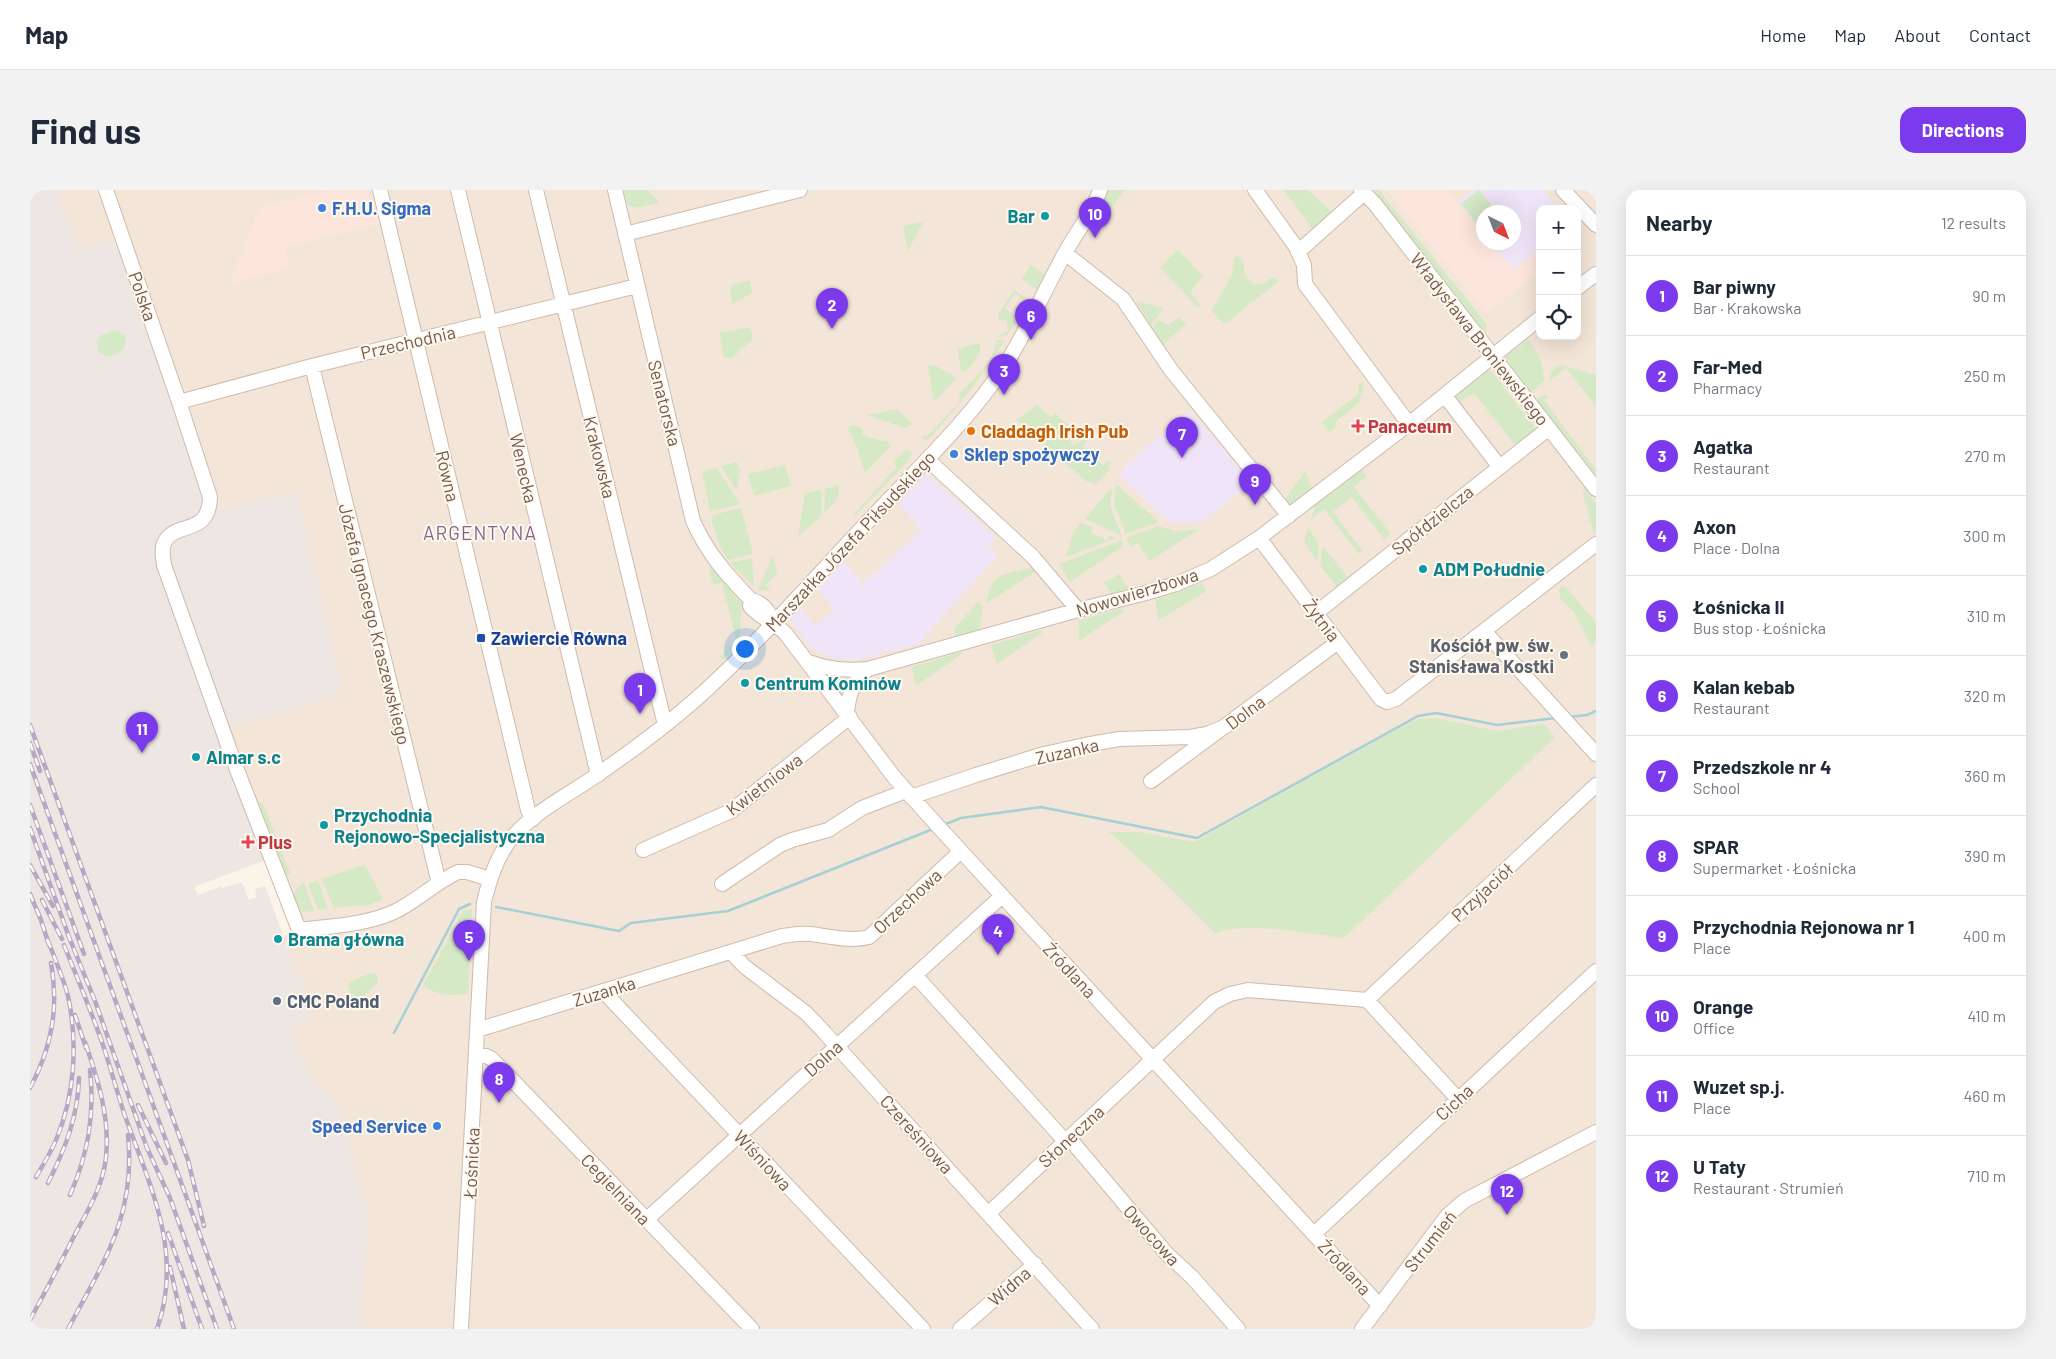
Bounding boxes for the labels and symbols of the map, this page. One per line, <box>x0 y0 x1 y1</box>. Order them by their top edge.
place label: F.H.U. Sigma <box>332 197 431 219</box>
pin: 10 <box>1079 197 1111 238</box>
marker: F.H.U. Sigma <box>316 202 328 214</box>
place label: Bar <box>1007 205 1035 227</box>
north arrow <box>1476 205 1521 250</box>
marker: Bar <box>1039 210 1051 222</box>
street label: Władysława Broniewskiego <box>1406 248 1554 430</box>
street label: Polska <box>124 268 162 324</box>
pin: 2 <box>816 288 848 329</box>
pin: 6 <box>1015 299 1047 340</box>
street label: Przechodnia <box>358 320 458 364</box>
pin: 3 <box>988 354 1020 395</box>
street label: Senatorska <box>644 358 686 448</box>
street label: Krakowska <box>579 414 621 500</box>
place label: Panaceum <box>1368 415 1452 437</box>
pin: 7 <box>1166 417 1198 458</box>
place label: Claddagh Irish Pub <box>981 420 1129 442</box>
marker: Panaceum <box>1352 420 1364 432</box>
marker: Claddagh Irish Pub <box>965 425 977 437</box>
street label: Wenecka <box>505 431 543 505</box>
place label: Sklep spożywczy <box>964 443 1100 465</box>
street label: Marszałka Józefa Piłsudskiego <box>760 446 940 636</box>
street label: Równa <box>431 448 465 504</box>
marker: Sklep spożywczy <box>948 448 960 460</box>
pin: 9 <box>1239 464 1271 505</box>
street label: Spółdzielcza <box>1387 480 1477 560</box>
street label: Józefa Ignacego Kraszewskiego <box>334 501 416 747</box>
district label: ARGENTYNA <box>423 521 537 544</box>
place label: ADM Południe <box>1433 558 1545 580</box>
street label: Nowowierzbowa <box>1073 563 1201 621</box>
marker: ADM Południe <box>1417 563 1429 575</box>
street label: Żytnia <box>1299 594 1345 646</box>
place label: Zawiercie Równa <box>491 627 627 649</box>
marker: Zawiercie Równa <box>475 632 487 644</box>
place label: Kościół pw. św. Stanisława Kostki <box>1409 634 1554 677</box>
your location <box>732 636 758 662</box>
marker: Kościół pw. św. Stanisława Kostki <box>1558 649 1570 661</box>
place label: Centrum Kominów <box>755 672 901 694</box>
pin: 1 <box>624 673 656 714</box>
marker: Centrum Kominów <box>739 677 751 689</box>
street label: Dolna <box>1221 690 1269 734</box>
pin: 11 <box>126 712 158 753</box>
street label: Zuzanka <box>1033 733 1101 769</box>
place label: Almar s.c <box>206 746 281 768</box>
street label: Kwietniowa <box>721 748 807 820</box>
marker: Almar s.c <box>190 751 202 763</box>
place label: Przychodnia Rejonowo-Specjalistyczna <box>334 804 545 847</box>
marker: Przychodnia Rejonowo-Specjalistyczna <box>318 819 330 831</box>
place label: Plus <box>258 831 292 853</box>
marker: Plus <box>242 836 254 848</box>
street label: Przyjaciół <box>1446 858 1518 926</box>
street label: Orzechowa <box>868 864 946 938</box>
pin: 4 <box>982 914 1014 955</box>
pin: 5 <box>453 920 485 961</box>
place label: Brama główna <box>288 928 404 950</box>
marker: Brama główna <box>272 933 284 945</box>
street label: Źródlana <box>1039 938 1101 1002</box>
street label: Zuzanka <box>570 971 638 1011</box>
place label: CMC Poland <box>287 990 379 1012</box>
marker: CMC Poland <box>271 995 283 1007</box>
street label: Dolna <box>799 1035 847 1081</box>
pin: 8 <box>483 1062 515 1103</box>
street label: Cicha <box>1430 1079 1478 1125</box>
street label: Czereśniowa <box>876 1090 958 1178</box>
street label: Słoneczna <box>1034 1100 1108 1172</box>
place label: Speed Service <box>312 1115 427 1137</box>
marker: Speed Service <box>431 1120 443 1132</box>
street label: Wiśniowa <box>729 1125 797 1195</box>
street label: Łośnicka <box>458 1127 484 1200</box>
street label: Cegielniana <box>577 1149 655 1229</box>
pin: 12 <box>1491 1174 1523 1215</box>
street label: Owocowa <box>1119 1200 1185 1270</box>
street label: Strumień <box>1399 1206 1461 1276</box>
street label: Źródlana <box>1314 1235 1376 1299</box>
street label: Widna <box>983 1262 1035 1310</box>

